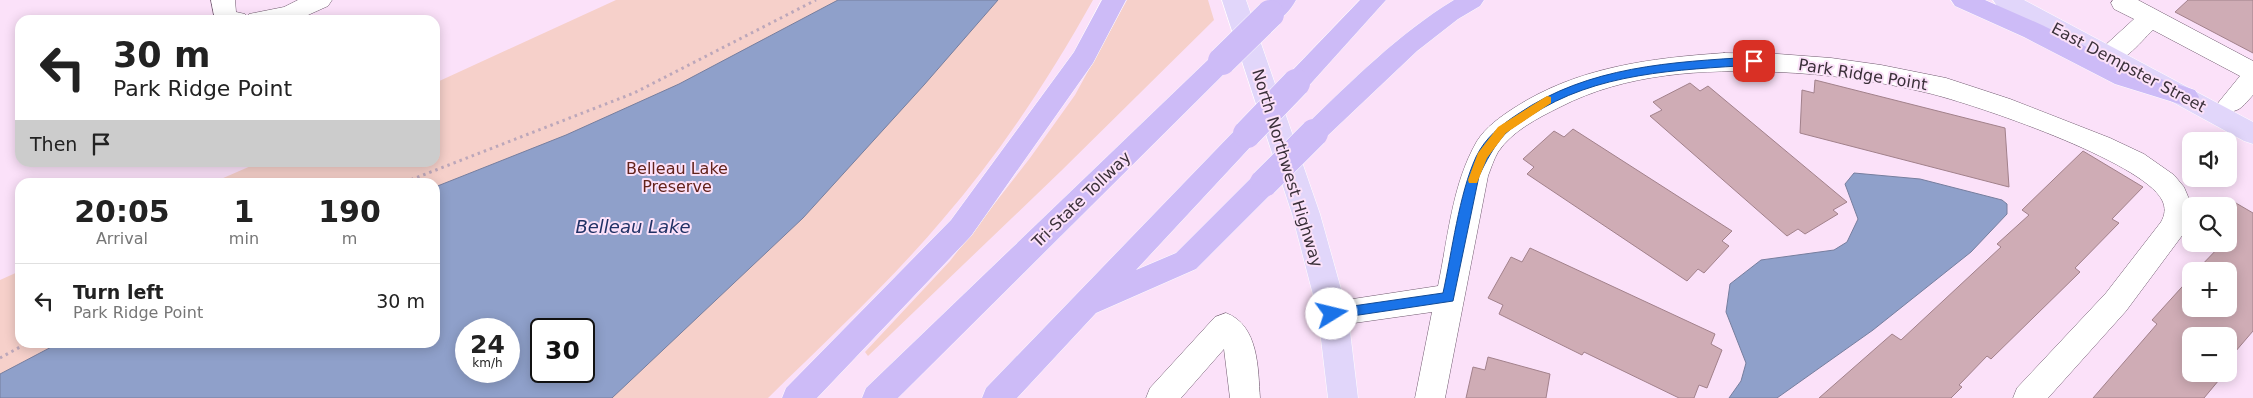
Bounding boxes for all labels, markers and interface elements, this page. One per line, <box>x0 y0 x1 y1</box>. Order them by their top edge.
street label: East Dempster Street <box>2048 19 2209 116</box>
icon: left <box>30 35 95 100</box>
text: 30 m <box>113 35 210 75</box>
pin <box>1733 40 1775 82</box>
icon: arrive <box>1740 47 1768 75</box>
street label: Park Ridge Point <box>1797 55 1929 94</box>
street label: North Northwest Highway <box>1248 67 1327 270</box>
text: Park Ridge Point <box>113 76 292 101</box>
icon: arrive <box>87 130 115 158</box>
map controls <box>2182 132 2237 382</box>
button: sound <box>2182 132 2237 187</box>
text: Then <box>30 133 77 155</box>
street label: Tri-State Tollway <box>1027 147 1135 252</box>
park label: Belleau Lake Preserve <box>626 159 728 196</box>
text: 20:05 <box>74 194 170 229</box>
text: 1 <box>233 194 254 229</box>
text: 190 <box>318 194 381 229</box>
button: search <box>2182 197 2237 252</box>
water label: Belleau Lake <box>575 216 691 237</box>
text: Arrival <box>96 229 148 248</box>
text: min <box>229 229 259 248</box>
text: m <box>342 229 357 248</box>
button: + <box>2182 262 2237 317</box>
text: Turn left <box>73 281 164 303</box>
icon: left <box>30 287 58 315</box>
position arrow <box>1305 287 1357 339</box>
text: 30 m <box>376 290 425 312</box>
text: Park Ridge Point <box>73 303 203 322</box>
speed limit sign: 30 <box>530 318 595 383</box>
button: − <box>2182 327 2237 382</box>
text: 24 <box>470 330 505 359</box>
text: km/h <box>472 356 503 370</box>

